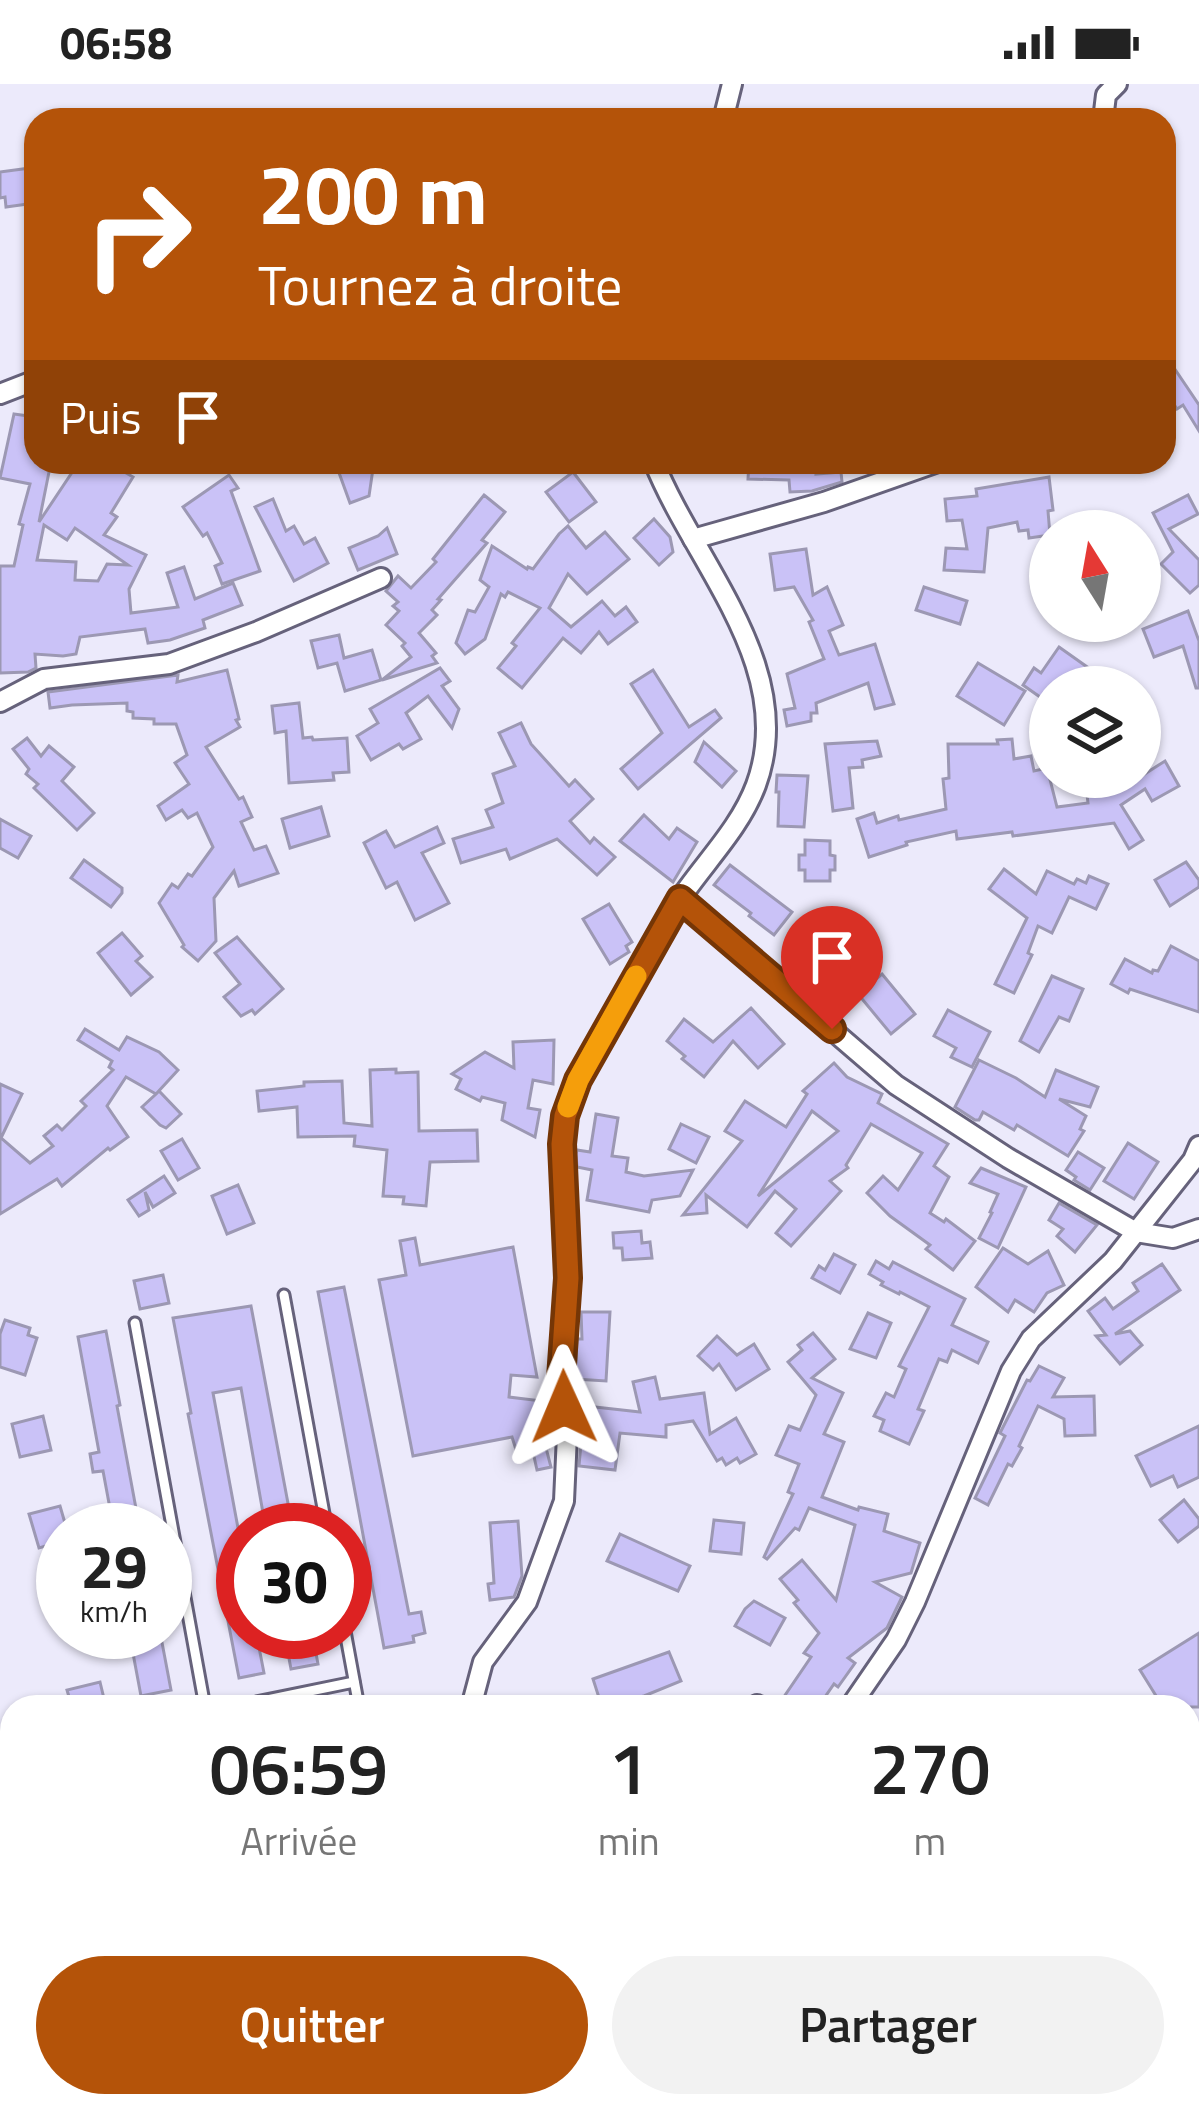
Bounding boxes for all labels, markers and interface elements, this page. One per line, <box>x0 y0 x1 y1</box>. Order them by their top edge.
text: 06:58 <box>60 8 172 76</box>
text: 200 m <box>258 129 488 257</box>
icon: right <box>60 156 216 312</box>
text: Tournez à droite <box>258 244 622 326</box>
text: Puis <box>60 383 141 451</box>
icon: arrive <box>165 384 231 450</box>
north arrow <box>1029 510 1161 642</box>
map controls <box>1029 510 1161 798</box>
button: layers <box>1029 666 1161 798</box>
pin <box>781 906 883 1029</box>
icon: arrive <box>799 924 865 990</box>
position arrow <box>501 1344 627 1470</box>
speed limit sign: 30 <box>216 1503 372 1659</box>
text: 29 <box>80 1520 148 1611</box>
text: km/h <box>80 1588 148 1634</box>
text: 06:59 <box>210 1712 388 1822</box>
text: 1 <box>609 1712 649 1822</box>
text: 270 <box>869 1712 990 1822</box>
text: Arrivée <box>241 1811 357 1870</box>
text: min <box>598 1811 660 1870</box>
text: m <box>914 1811 946 1870</box>
button: Quitter <box>36 1956 588 2094</box>
button: Partager <box>612 1956 1164 2094</box>

